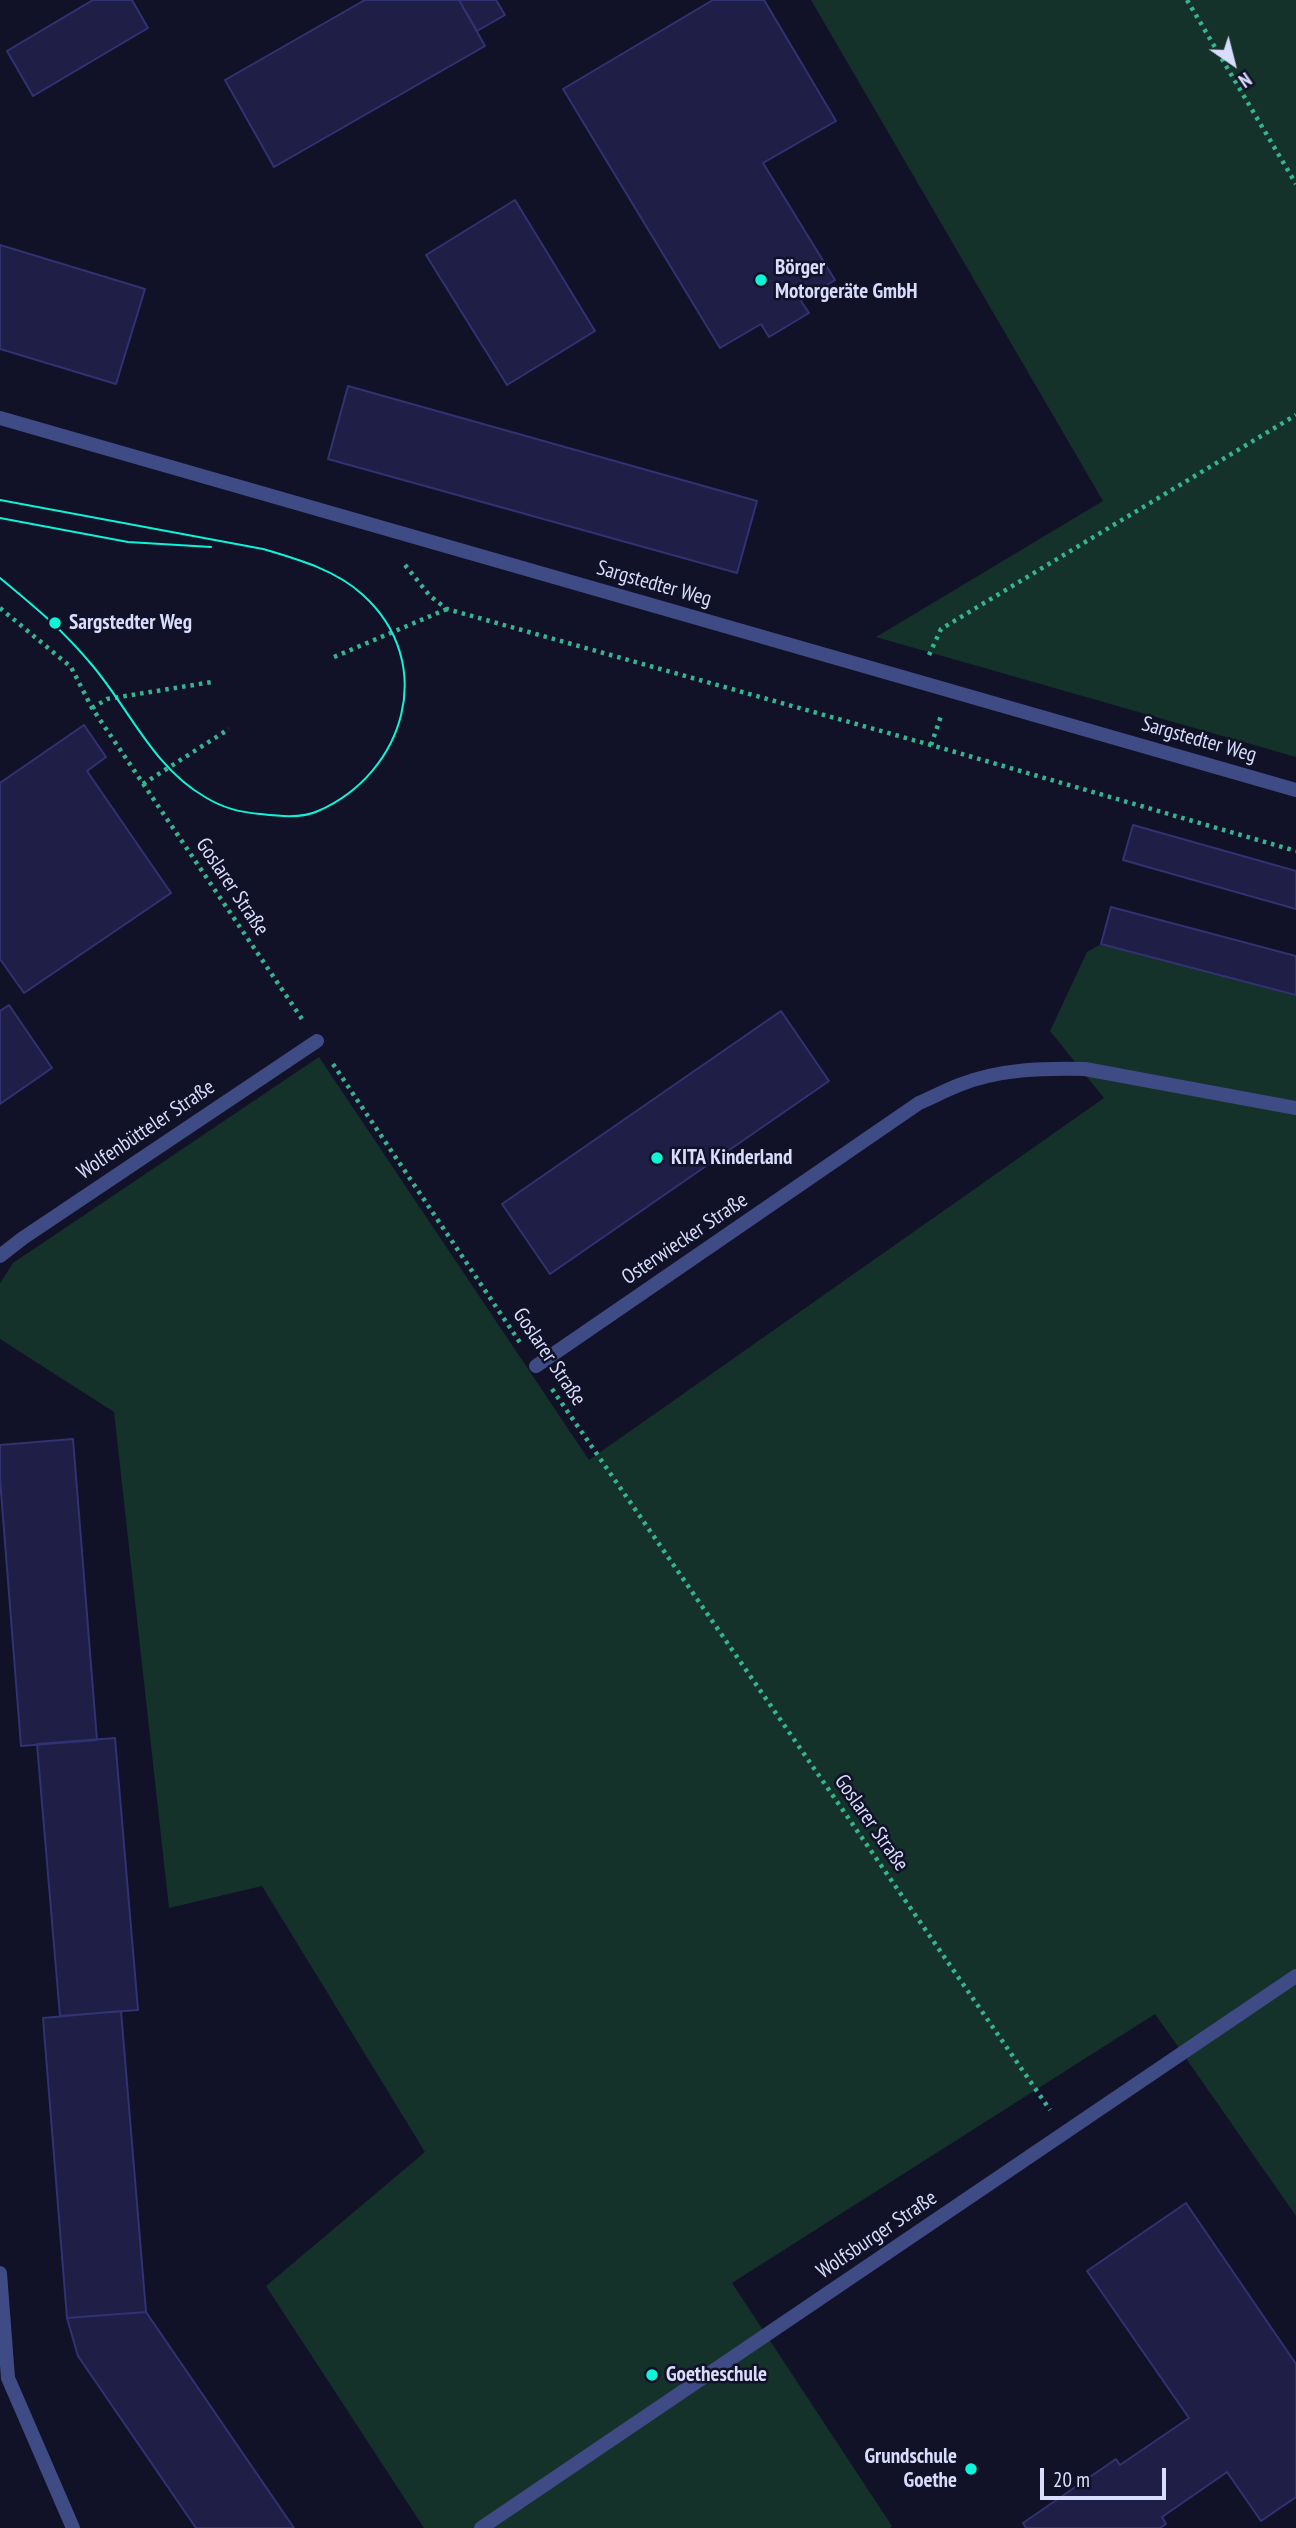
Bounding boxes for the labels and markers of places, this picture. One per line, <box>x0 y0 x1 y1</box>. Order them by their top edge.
place label: Börger Motorgeräte GmbH <box>775 255 917 305</box>
marker: Börger Motorgeräte GmbH <box>753 272 769 288</box>
place label: Sargstedter Weg <box>69 610 192 636</box>
marker: Sargstedter Weg <box>47 615 63 631</box>
place label: KITA Kinderland <box>671 1145 792 1171</box>
marker: KITA Kinderland <box>649 1150 665 1166</box>
place label: Goetheschule <box>666 2362 767 2388</box>
marker: Goetheschule <box>644 2367 660 2383</box>
place label: Grundschule Goethe <box>865 2444 957 2494</box>
marker: Grundschule Goethe <box>963 2461 979 2477</box>

